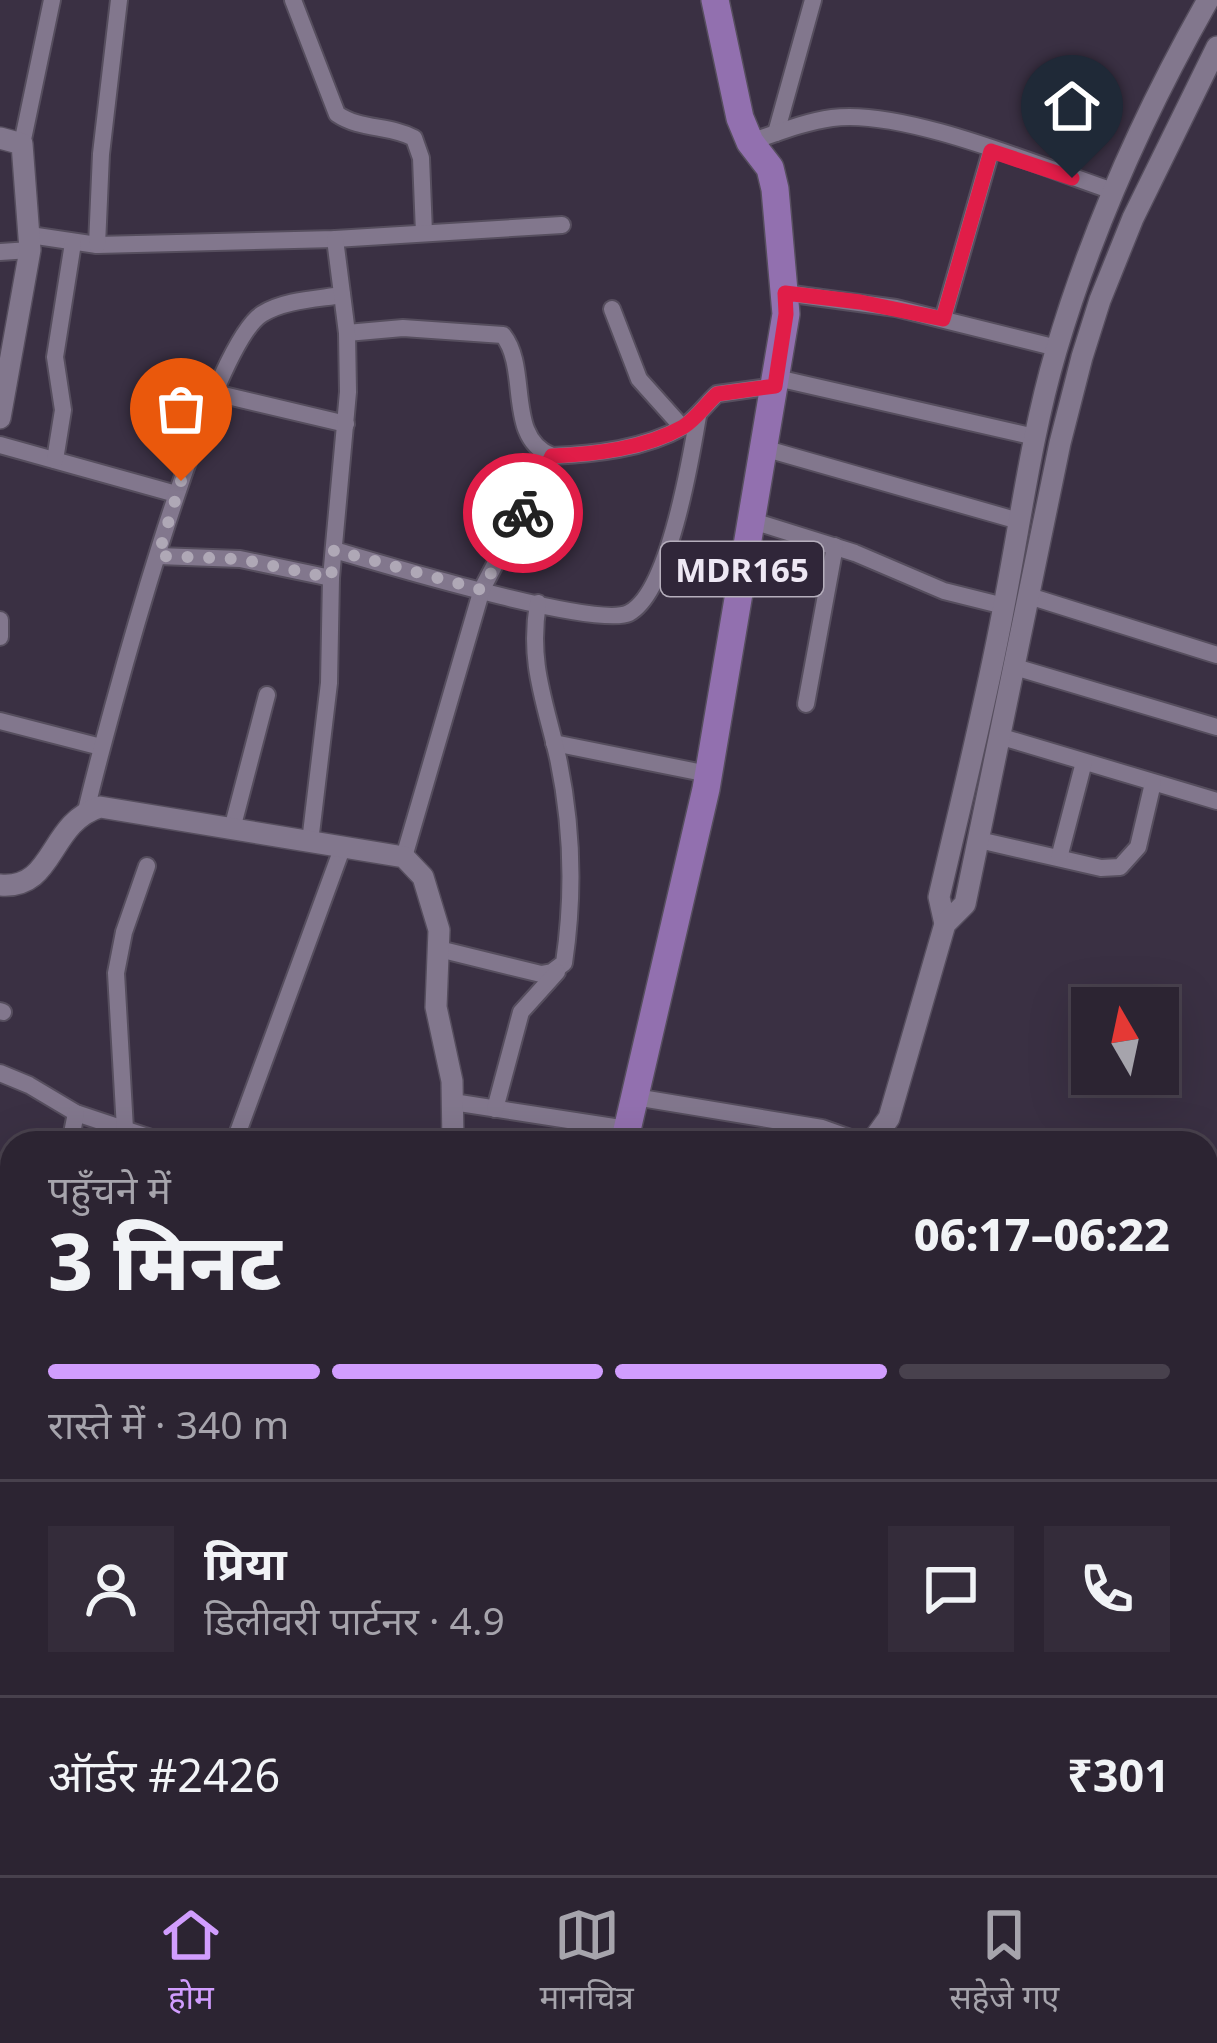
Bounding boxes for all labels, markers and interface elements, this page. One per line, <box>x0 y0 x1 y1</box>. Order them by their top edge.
pin <box>1021 55 1123 178</box>
icon: home <box>1039 73 1105 139</box>
pin <box>130 358 232 481</box>
icon: bag <box>148 376 214 442</box>
courier <box>463 453 583 573</box>
icon: bike <box>490 480 556 546</box>
road number: MDR165 <box>661 542 823 596</box>
north arrow <box>1071 987 1179 1095</box>
map controls <box>1071 987 1179 1095</box>
text: पहुँचने में <box>48 1162 171 1215</box>
text: 06:17–06:22 <box>914 1203 1170 1264</box>
text: 3 मिनट <box>48 1207 281 1313</box>
text: रास्ते में · 340 m <box>48 1397 289 1450</box>
button: person <box>48 1526 174 1652</box>
button: chat <box>888 1526 1014 1652</box>
button: phone <box>1044 1526 1170 1652</box>
text: प्रिया <box>204 1532 287 1593</box>
text: डिलीवरी पार्टनर · 4.9 <box>204 1593 505 1646</box>
text: ऑर्डर #2426 <box>48 1744 280 1805</box>
text: ₹301 <box>1067 1744 1170 1805</box>
tab: होम <box>158 1902 224 2019</box>
tab: मानचित्र <box>539 1902 634 2019</box>
tab: सहेजे गए <box>949 1902 1059 2019</box>

